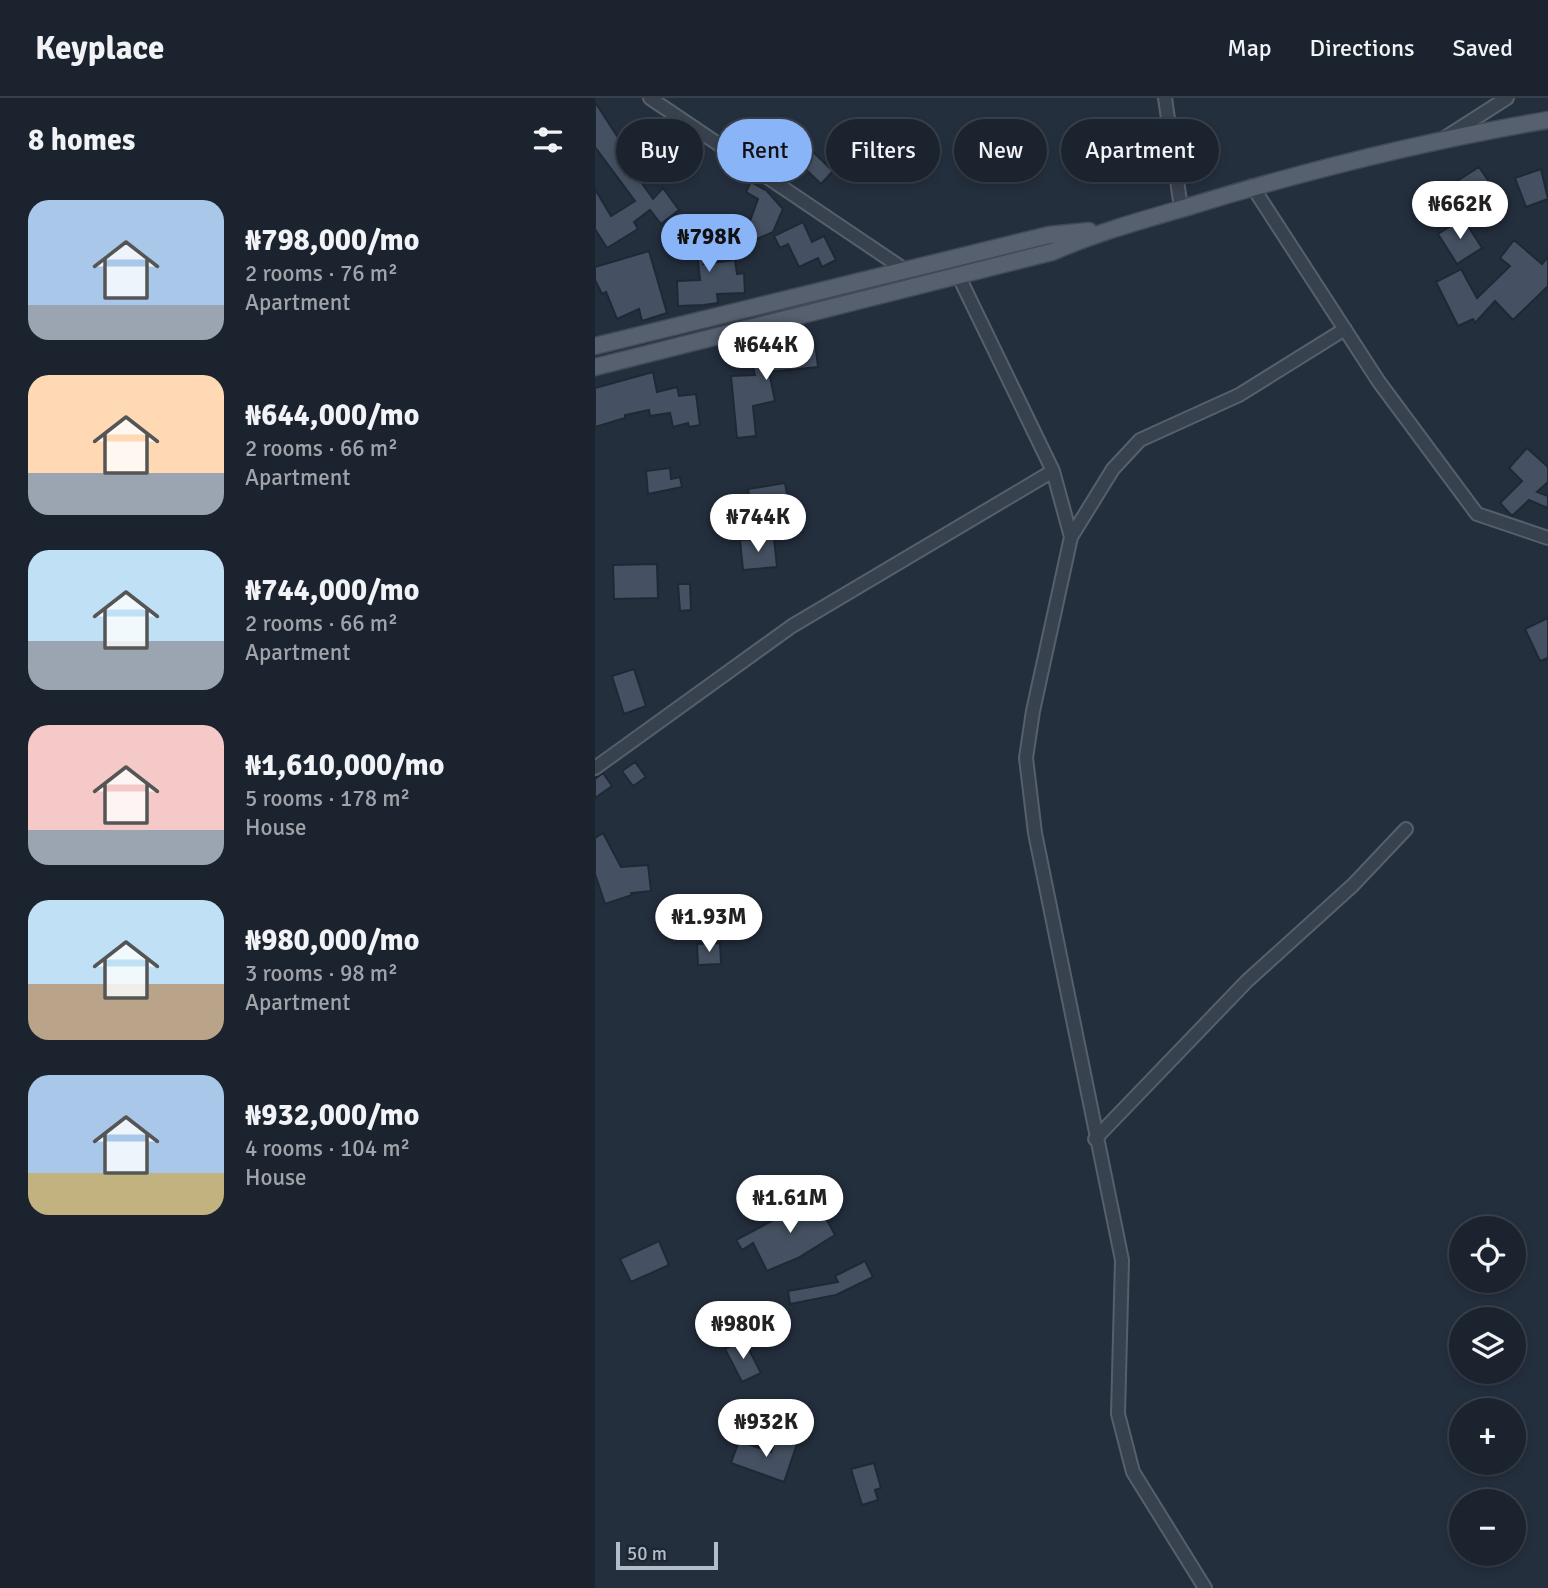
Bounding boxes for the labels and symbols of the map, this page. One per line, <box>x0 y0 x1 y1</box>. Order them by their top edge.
pin: ₦662K <box>1411 181 1509 241</box>
pin: ₦798K <box>660 214 758 274</box>
pin: ₦644K <box>717 322 815 382</box>
pin: ₦744K <box>709 494 807 554</box>
pin: ₦1.93M <box>652 894 766 954</box>
pin: ₦1.61M <box>733 1176 847 1235</box>
pin: ₦980K <box>694 1302 792 1361</box>
pin: ₦932K <box>717 1400 815 1459</box>
scale bar <box>616 1539 717 1571</box>

